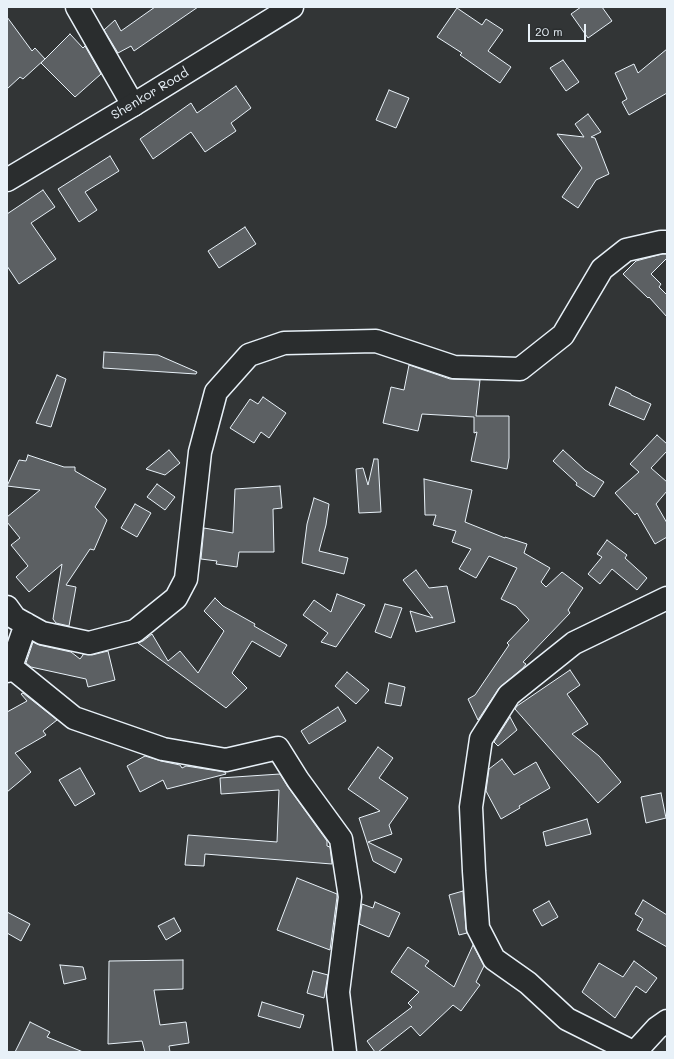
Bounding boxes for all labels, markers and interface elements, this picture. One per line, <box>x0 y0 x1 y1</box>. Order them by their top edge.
scale bar <box>530 16 588 42</box>
text: 20 m <box>535 23 563 39</box>
street label: Shenkor Road <box>108 65 192 123</box>

